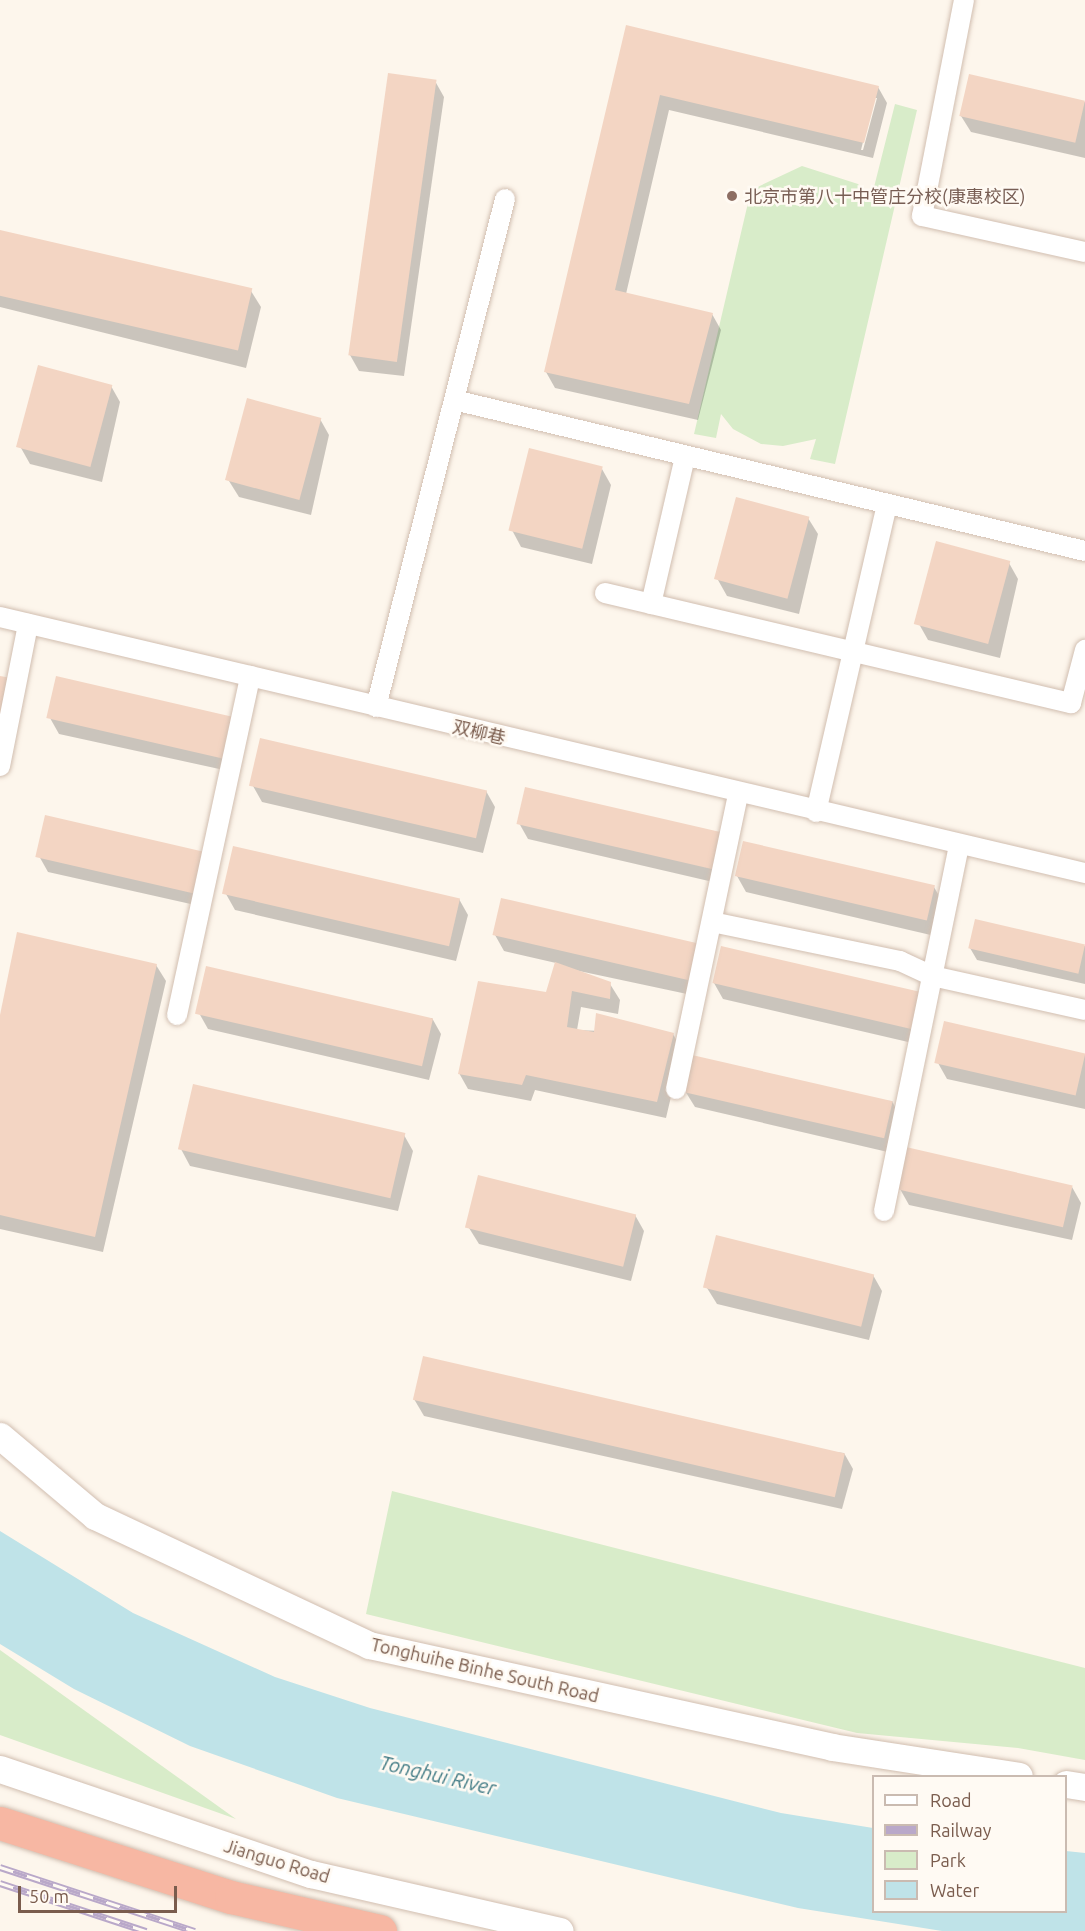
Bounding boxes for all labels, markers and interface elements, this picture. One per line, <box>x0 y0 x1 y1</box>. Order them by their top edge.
place label: 北京市第八十中管庄分校(康惠校区) <box>744 185 1025 207</box>
marker: 北京市第八十中管庄分校(康惠校区) <box>725 189 739 203</box>
street label: 双柳巷 <box>450 715 508 749</box>
street label: Tonghuihe Binhe South Road <box>369 1633 601 1707</box>
water label: Tonghui River <box>378 1750 498 1800</box>
legend <box>872 1775 1067 1913</box>
text: Road <box>930 1790 972 1810</box>
text: Railway <box>930 1820 991 1840</box>
street label: Jianguo Road <box>221 1835 333 1887</box>
text: Park <box>930 1850 966 1870</box>
scale bar <box>21 1874 180 1912</box>
text: Water <box>930 1880 979 1900</box>
text: 50 m <box>29 1886 69 1906</box>

